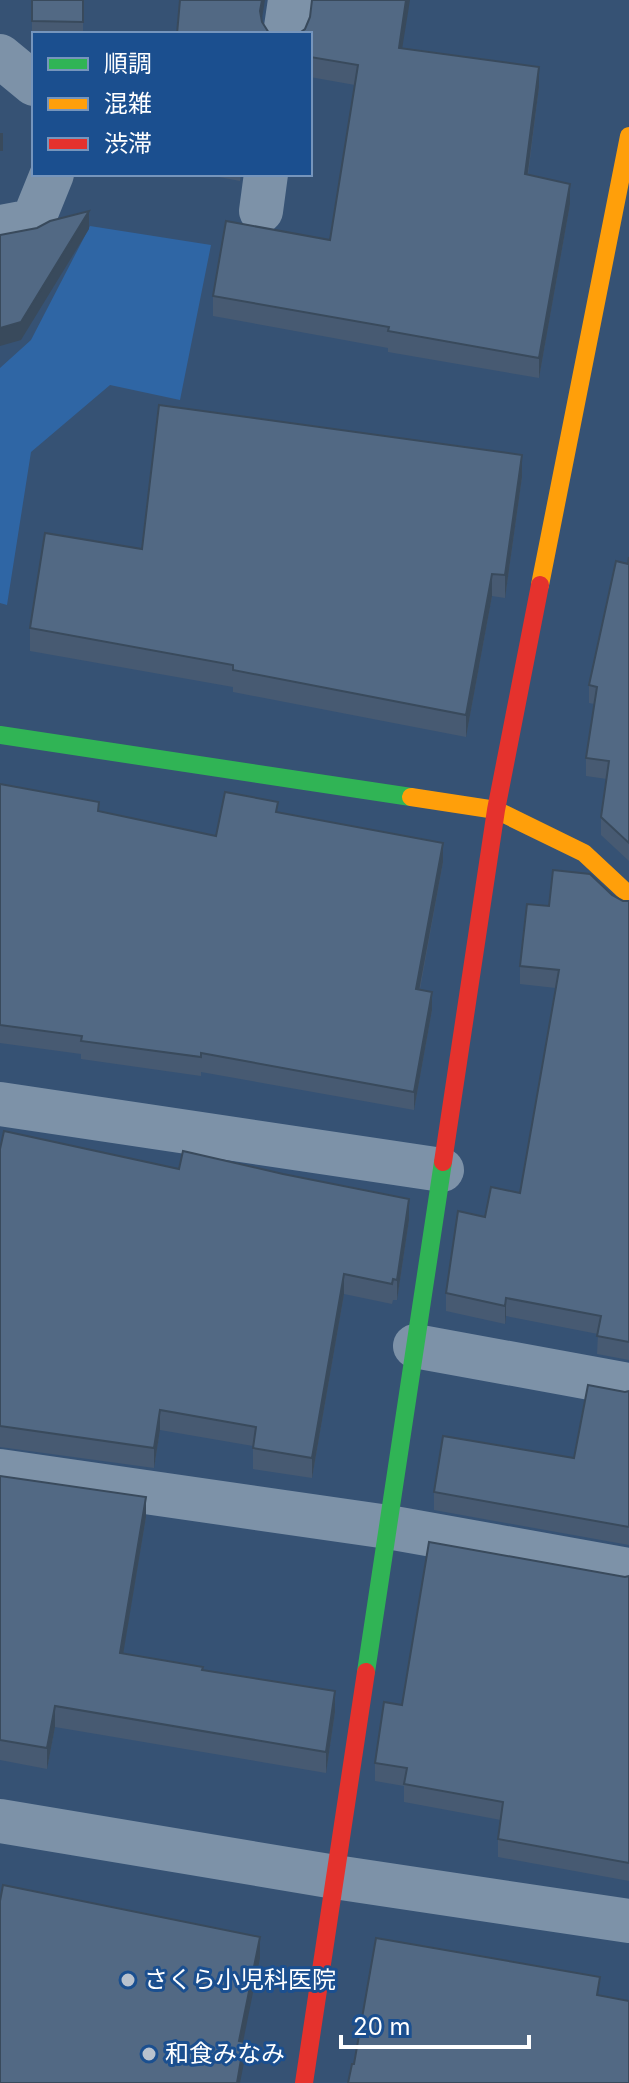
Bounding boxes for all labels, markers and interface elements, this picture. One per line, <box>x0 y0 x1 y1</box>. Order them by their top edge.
legend <box>32 32 312 176</box>
text: 順調 <box>104 49 152 78</box>
text: 混雑 <box>104 89 152 118</box>
text: 渋滞 <box>104 129 152 158</box>
place label: さくら小児科医院 <box>144 1965 336 1994</box>
marker: さくら小児科医院 <box>119 1971 137 1989</box>
scale bar <box>341 1999 529 2049</box>
text: 20 m <box>353 2012 411 2041</box>
place label: 和食みなみ <box>165 2039 285 2068</box>
marker: 和食みなみ <box>140 2045 158 2063</box>

